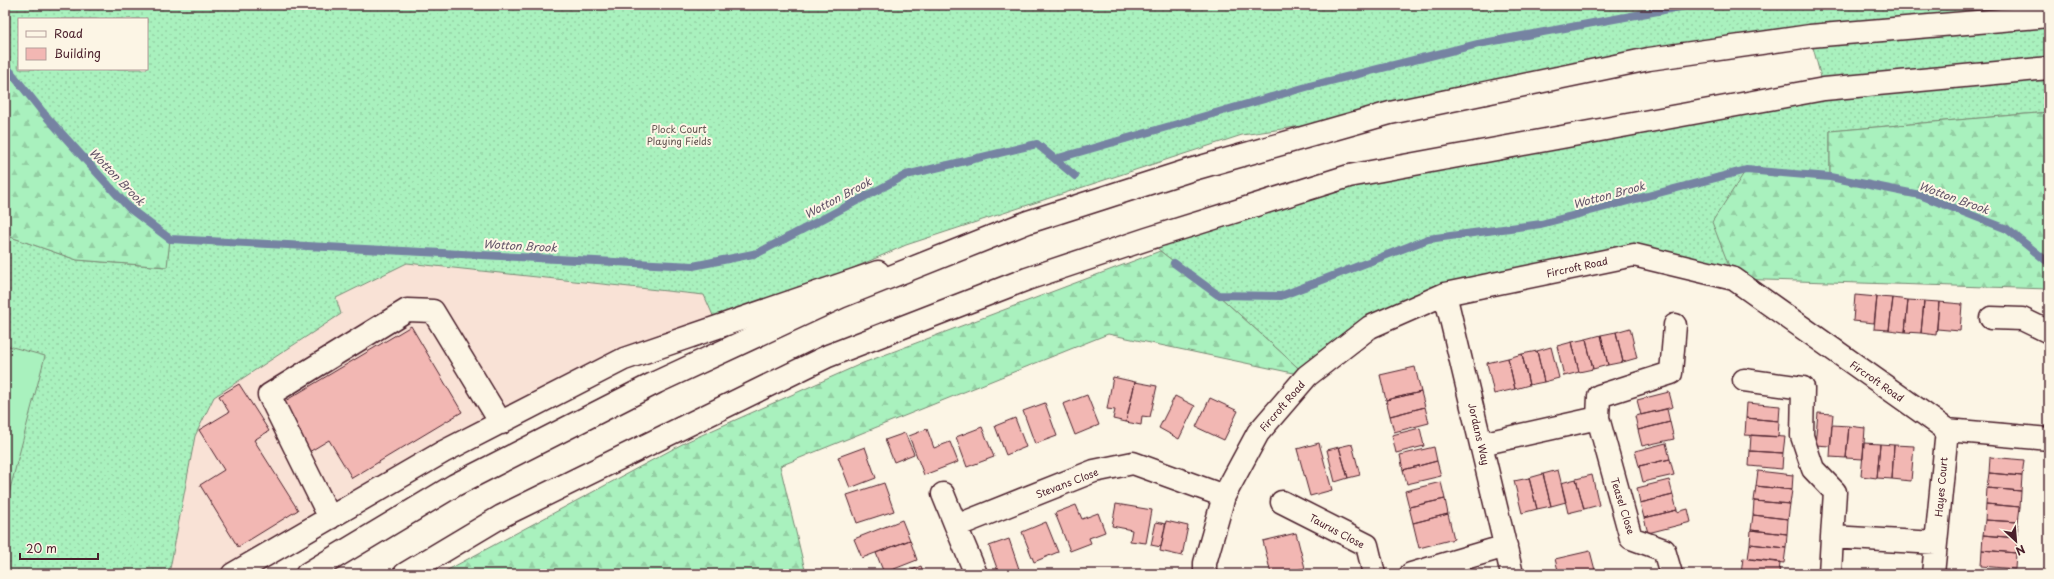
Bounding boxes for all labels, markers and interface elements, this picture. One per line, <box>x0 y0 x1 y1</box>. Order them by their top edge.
legend <box>18 18 148 70</box>
text: Road <box>54 24 83 42</box>
text: Building <box>54 44 101 62</box>
park label: Plock Court Playing Fields <box>647 121 712 148</box>
water label: Wotton Brook <box>86 144 150 210</box>
water label: Wotton Brook <box>801 172 875 222</box>
water label: Wotton Brook <box>1571 177 1647 212</box>
water label: Wotton Brook <box>1917 177 1992 218</box>
water label: Wotton Brook <box>483 235 558 256</box>
street label: Fircroft Road <box>1545 253 1609 280</box>
street label: Fircroft Road <box>1847 356 1907 405</box>
street label: Fircroft Road <box>1255 377 1308 434</box>
street label: Jordans Way <box>1465 401 1494 467</box>
street label: Hayes Court <box>1930 456 1951 517</box>
street label: Stevans Close <box>1033 464 1100 501</box>
street label: Teasel Close <box>1608 476 1639 537</box>
street label: Taurus Close <box>1307 510 1368 551</box>
north arrow <box>1996 521 2036 561</box>
scale bar <box>20 535 98 561</box>
text: 20 m <box>26 539 57 557</box>
text: N <box>2013 541 2028 560</box>

